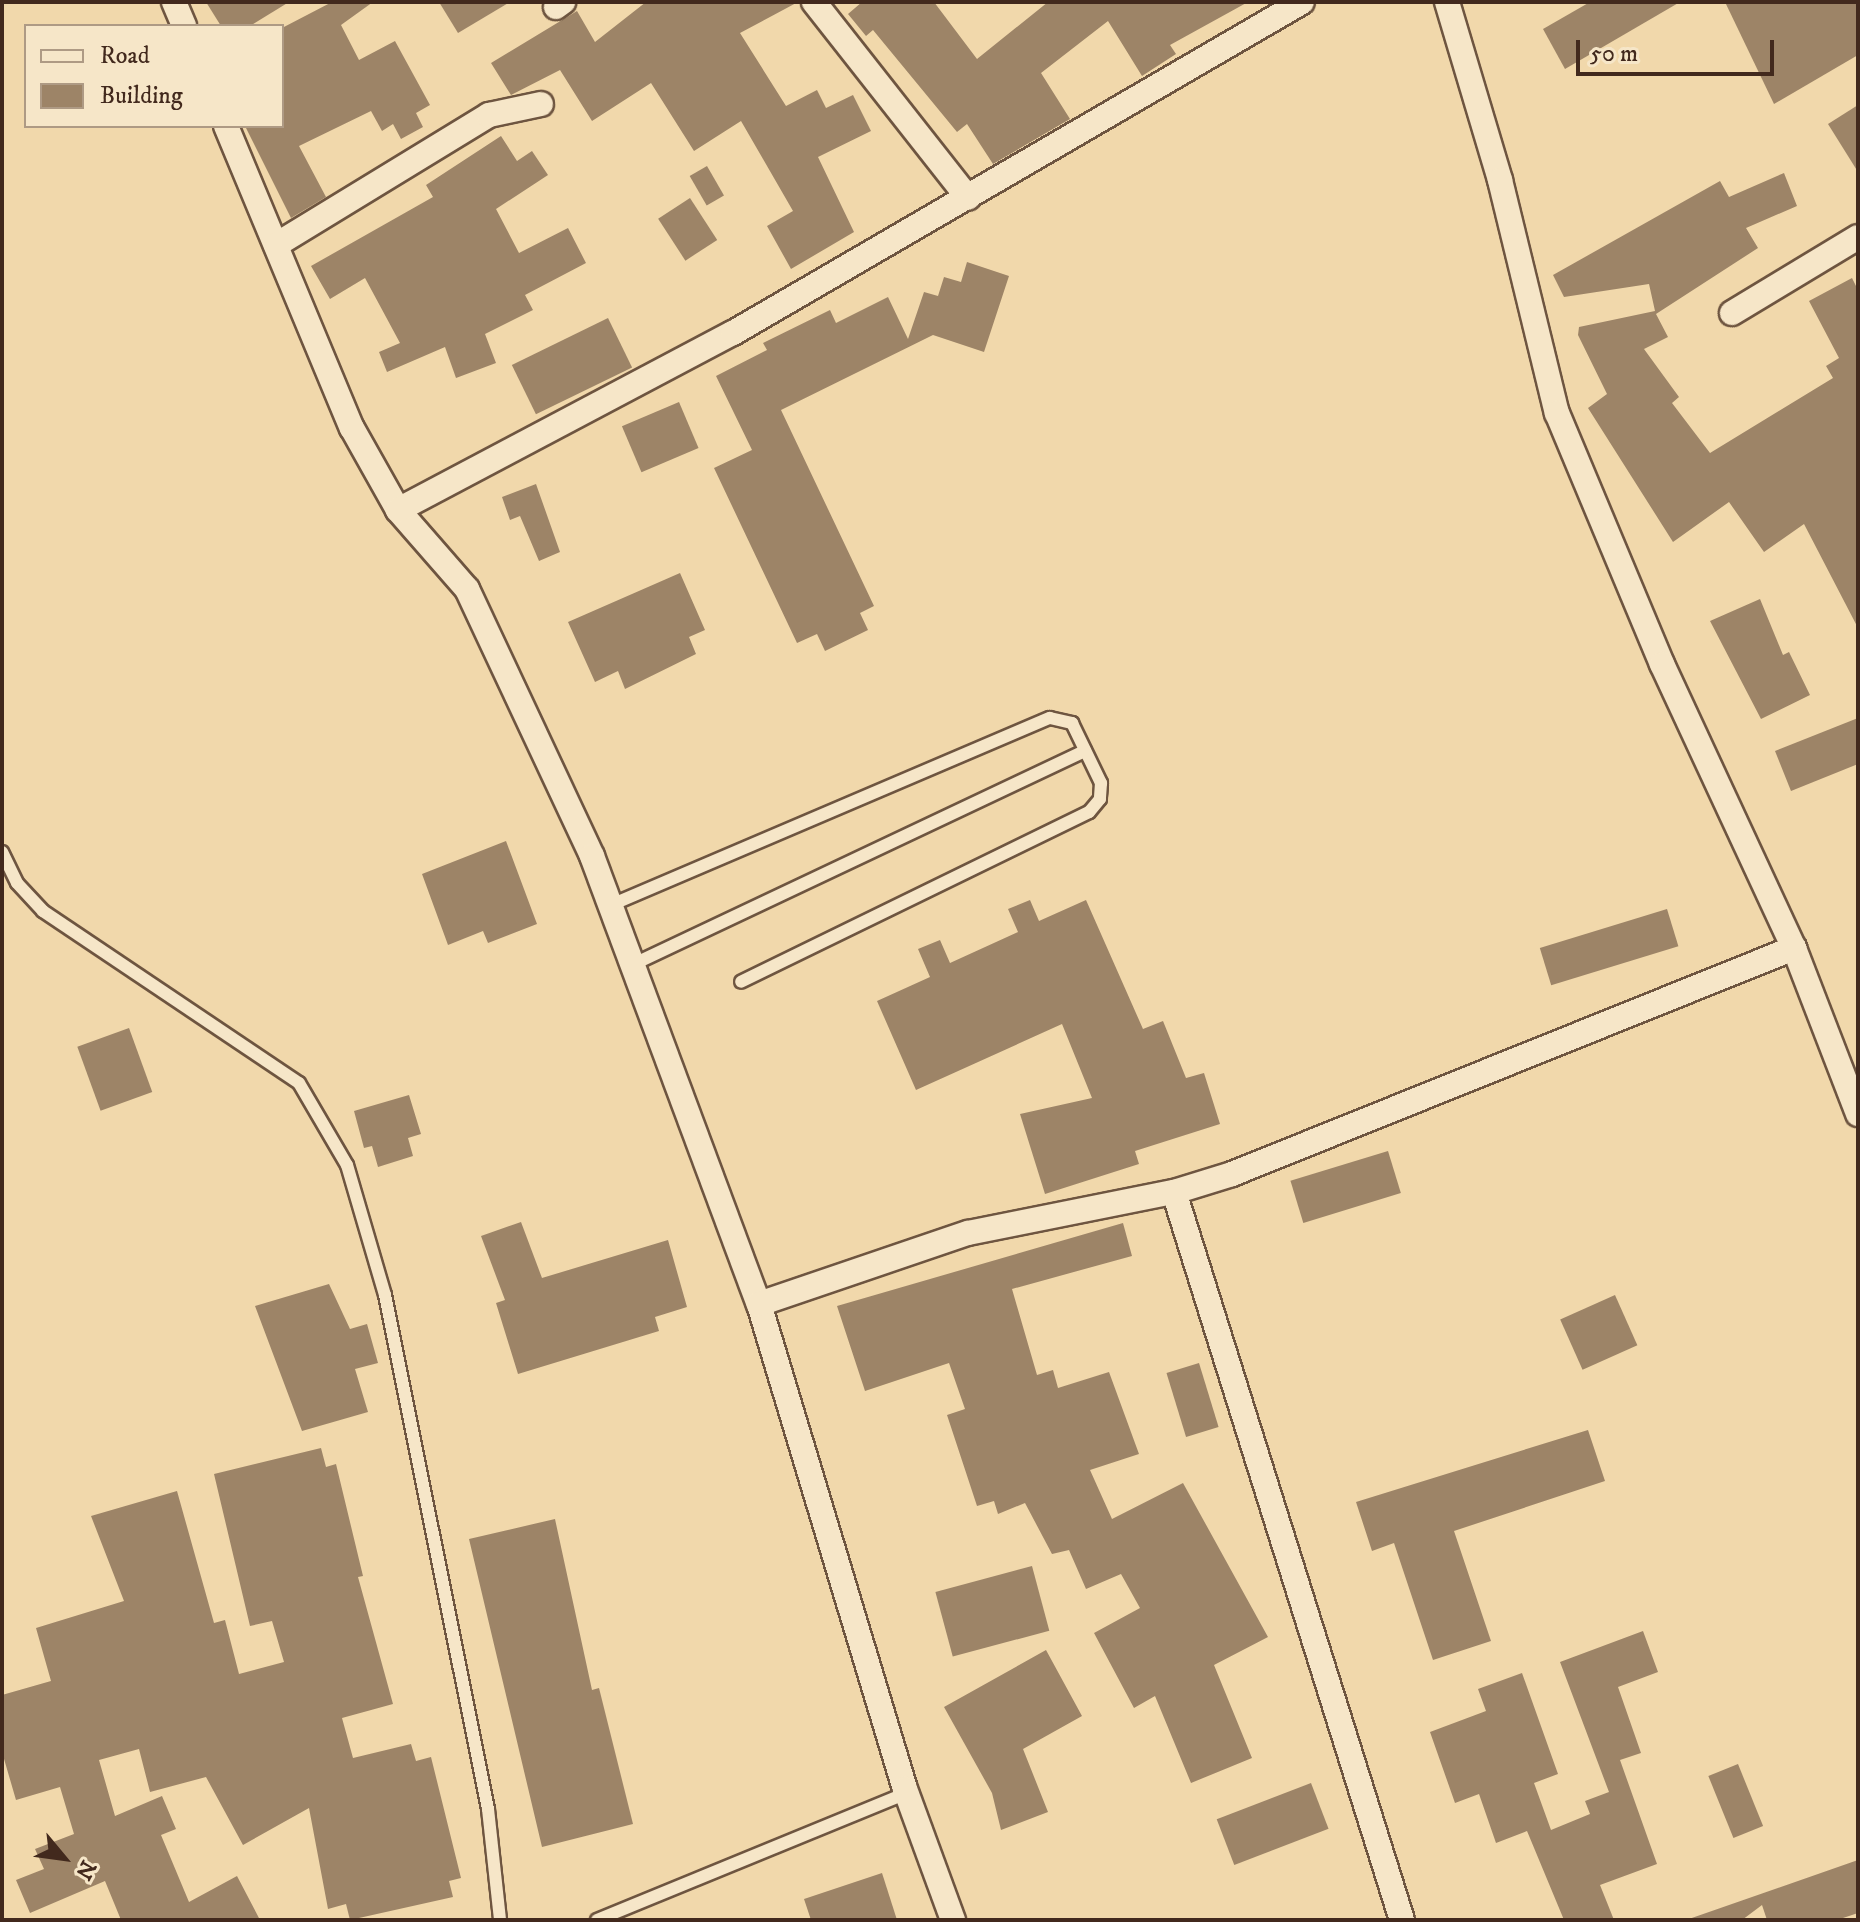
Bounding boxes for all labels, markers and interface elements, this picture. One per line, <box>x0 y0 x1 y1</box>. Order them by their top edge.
legend <box>24 24 284 128</box>
scale bar <box>1580 24 1778 74</box>
text: 50 m <box>1590 39 1638 69</box>
text: Road <box>100 41 150 71</box>
text: Building <box>100 81 183 111</box>
north arrow <box>24 1818 104 1898</box>
text: N <box>69 1855 102 1884</box>

